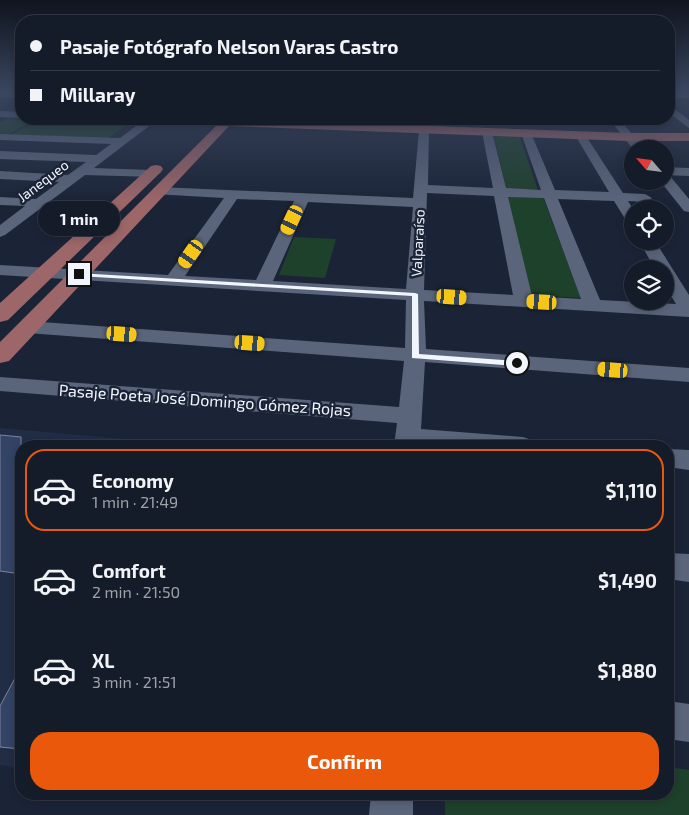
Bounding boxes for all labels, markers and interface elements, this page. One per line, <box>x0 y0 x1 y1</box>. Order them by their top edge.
text: Pasaje Fotógrafo Nelson Varas Castro <box>60 35 398 58</box>
text: Millaray <box>60 83 136 106</box>
north arrow <box>624 140 674 190</box>
map controls <box>624 140 674 310</box>
street label: Janequeo <box>14 156 72 205</box>
button: locate <box>624 200 674 250</box>
callout: 1 min <box>38 202 120 236</box>
car <box>278 203 305 237</box>
text: 1 min <box>60 209 98 228</box>
street label: Valparaíso <box>407 209 428 277</box>
car <box>176 237 205 271</box>
button: layers <box>624 260 674 310</box>
route end <box>68 263 90 285</box>
car <box>436 288 467 306</box>
car <box>526 294 557 310</box>
car <box>106 325 137 343</box>
car <box>234 334 265 352</box>
route start <box>506 352 528 374</box>
car <box>597 361 628 379</box>
street label: Pasaje Poeta José Domingo Gómez Rojas <box>58 380 352 420</box>
icon: car <box>32 468 77 513</box>
text: Economy <box>92 469 174 492</box>
text: $1,110 <box>606 479 657 502</box>
text: 1 min · 21:49 <box>92 492 178 511</box>
icon: car <box>32 558 77 603</box>
text: Comfort <box>92 559 166 582</box>
text: $1,490 <box>598 569 657 592</box>
text: 2 min · 21:50 <box>92 582 180 601</box>
icon: car <box>32 648 77 693</box>
text: XL <box>92 649 114 672</box>
text: $1,880 <box>598 659 657 682</box>
text: 3 min · 21:51 <box>92 672 177 691</box>
button: Confirm <box>30 732 659 790</box>

